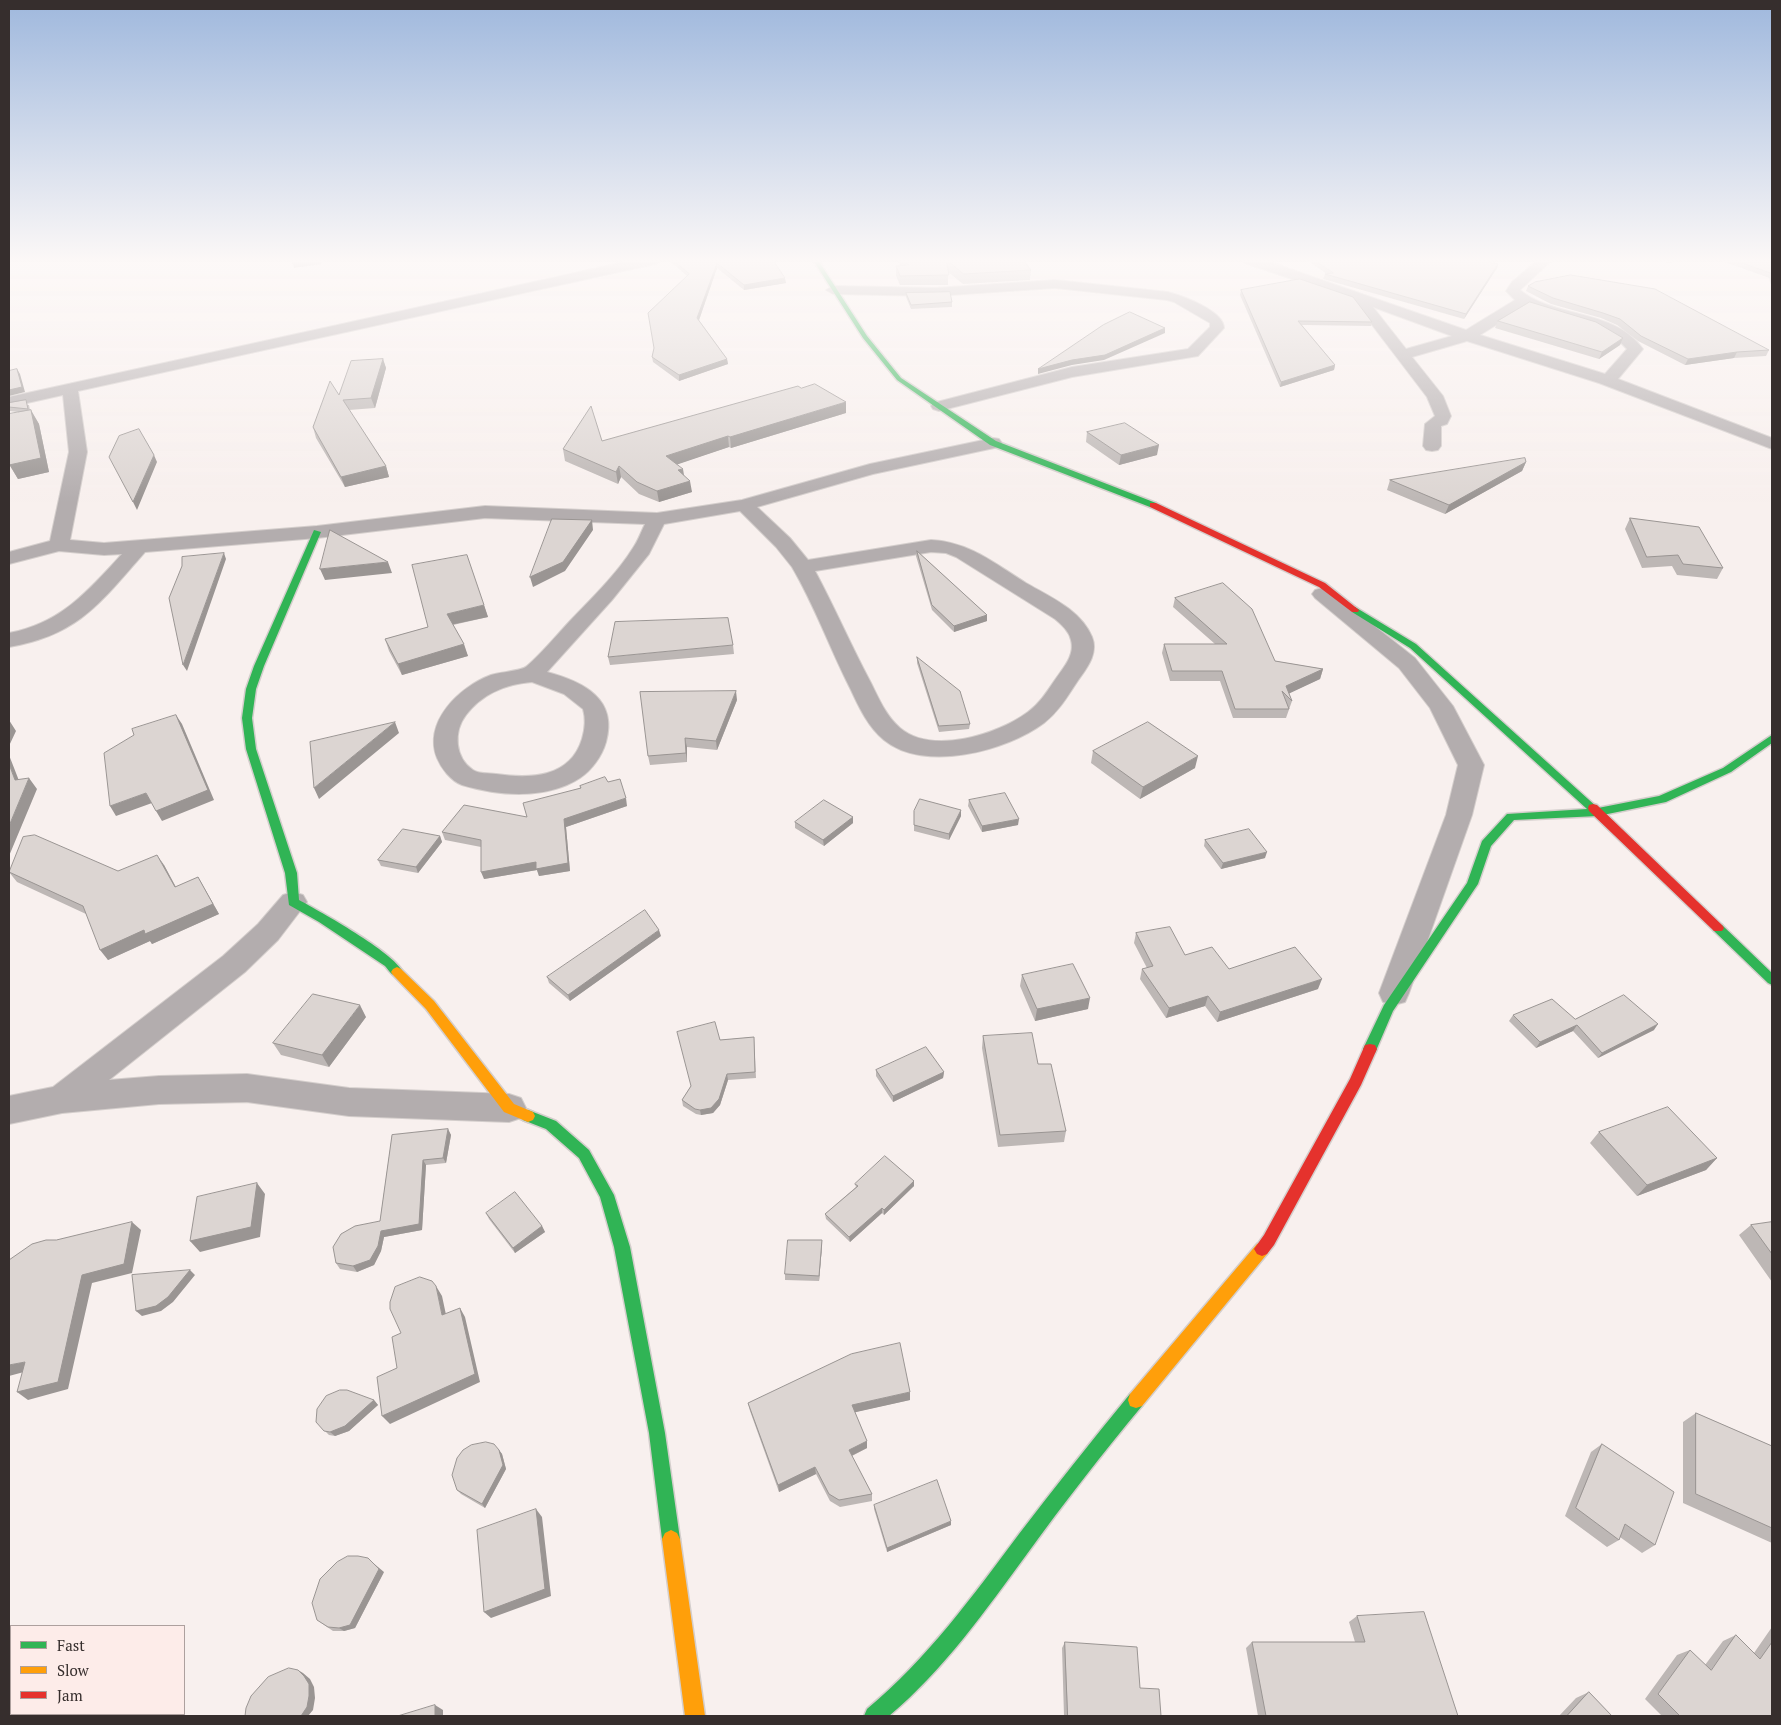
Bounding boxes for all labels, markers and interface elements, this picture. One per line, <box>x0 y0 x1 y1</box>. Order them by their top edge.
legend <box>10 1625 185 1715</box>
text: Fast <box>57 1635 85 1655</box>
text: Slow <box>57 1660 89 1680</box>
text: Jam <box>57 1685 83 1705</box>

